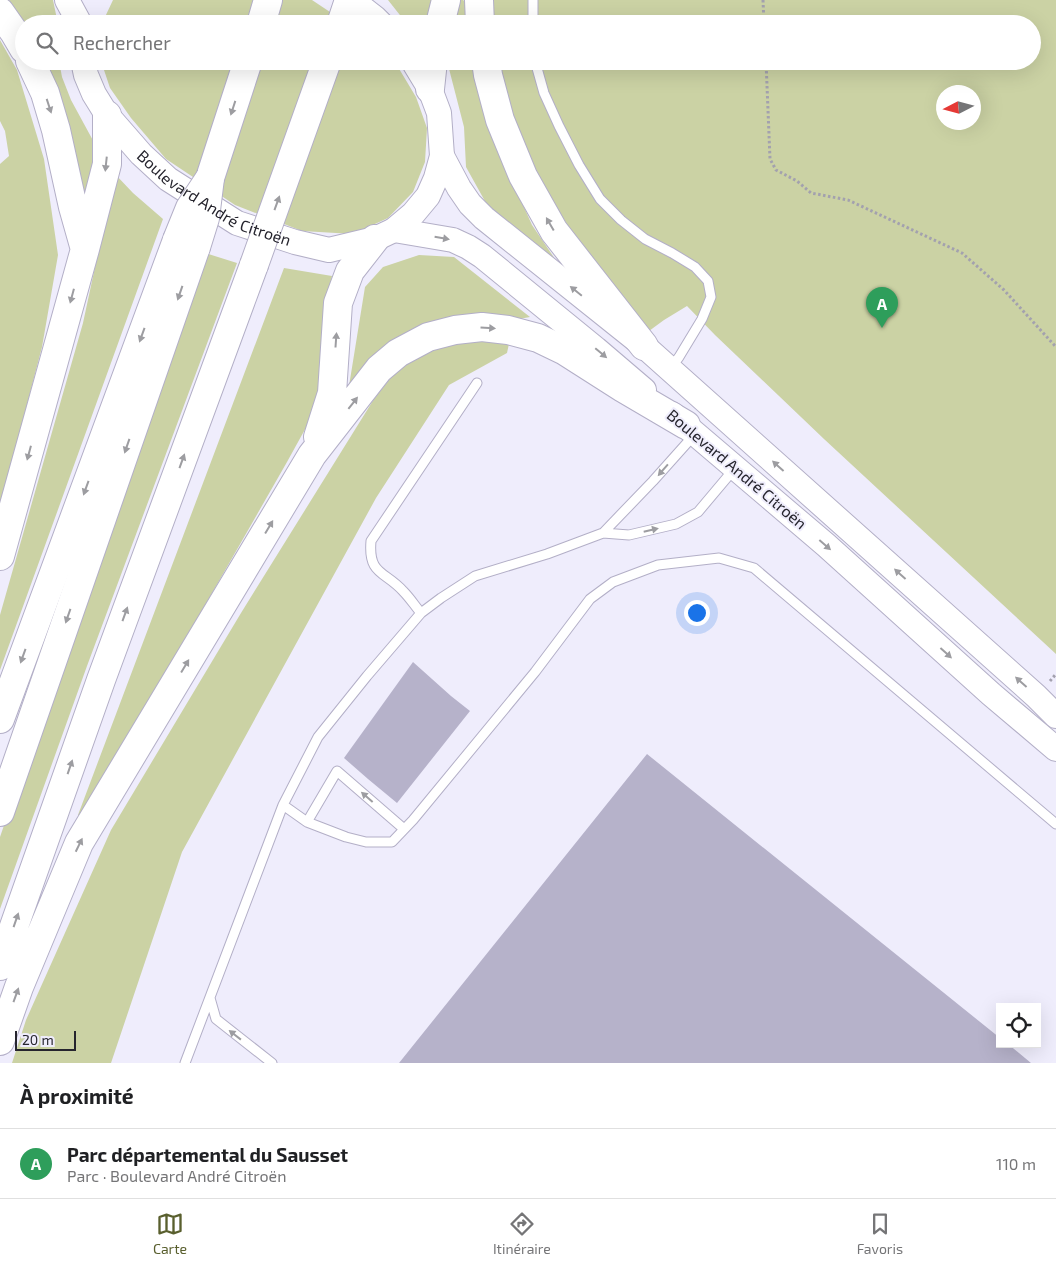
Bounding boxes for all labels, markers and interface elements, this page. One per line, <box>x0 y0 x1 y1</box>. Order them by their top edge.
search box <box>15 15 1041 70</box>
icon: search <box>33 29 61 57</box>
text: Rechercher <box>73 31 171 54</box>
north arrow <box>936 85 981 130</box>
one-way arrow <box>45 99 53 114</box>
one-way arrow <box>229 100 236 115</box>
street label: Boulevard André Citroën <box>134 146 294 249</box>
one-way arrow <box>101 156 109 172</box>
one-way arrow <box>273 195 281 210</box>
one-way arrow <box>546 217 554 232</box>
one-way arrow <box>435 235 451 243</box>
one-way arrow <box>176 285 183 300</box>
one-way arrow <box>570 286 583 297</box>
pin: A <box>866 287 898 328</box>
one-way arrow <box>68 289 76 304</box>
one-way arrow <box>480 325 496 333</box>
one-way arrow <box>138 328 146 343</box>
one-way arrow <box>332 332 340 348</box>
one-way arrow <box>594 348 607 359</box>
one-way arrow <box>347 397 358 410</box>
street label: Boulevard André Citroën <box>664 405 811 533</box>
one-way arrow <box>123 439 130 454</box>
one-way arrow <box>24 445 32 460</box>
one-way arrow <box>179 454 186 469</box>
one-way arrow <box>773 460 785 472</box>
one-way arrow <box>657 464 668 477</box>
one-way arrow <box>81 480 89 495</box>
one-way arrow <box>264 521 273 534</box>
one-way arrow <box>643 526 658 534</box>
one-way arrow <box>818 539 831 550</box>
one-way arrow <box>894 568 906 580</box>
your location <box>684 600 710 626</box>
one-way arrow <box>122 607 130 621</box>
one-way arrow <box>64 609 71 624</box>
one-way arrow <box>939 647 951 659</box>
one-way arrow <box>19 649 26 664</box>
one-way arrow <box>180 660 189 673</box>
one-way arrow <box>1015 676 1027 688</box>
one-way arrow <box>67 759 75 774</box>
one-way arrow <box>362 791 374 803</box>
one-way arrow <box>75 838 83 852</box>
one-way arrow <box>12 912 20 927</box>
one-way arrow <box>12 987 20 1002</box>
map controls <box>996 1003 1041 1048</box>
button: locate <box>996 1003 1041 1048</box>
scale bar <box>15 1028 76 1051</box>
one-way arrow <box>229 1029 242 1040</box>
text: 20 m <box>22 1031 54 1048</box>
text: À proximité <box>20 1083 134 1108</box>
text: Parc départemental du Sausset <box>67 1143 348 1166</box>
text: A <box>31 1154 41 1173</box>
text: 110 m <box>996 1154 1036 1173</box>
text: Parc · Boulevard André Citroën <box>67 1166 286 1185</box>
tab: Carte <box>153 1210 187 1257</box>
tab: Itinéraire <box>493 1210 551 1257</box>
tab: Favoris <box>857 1210 903 1257</box>

